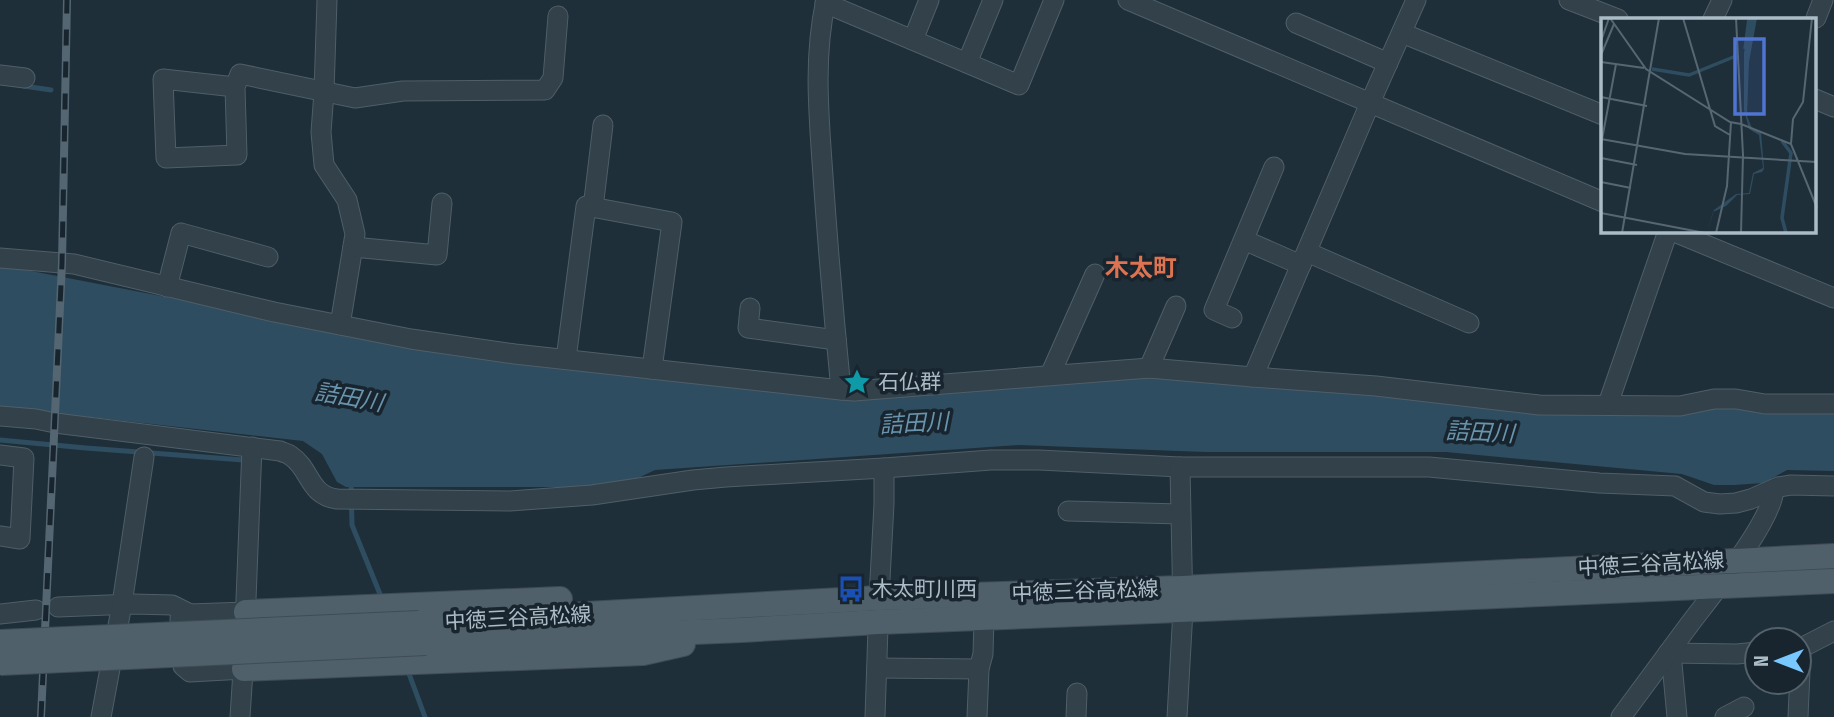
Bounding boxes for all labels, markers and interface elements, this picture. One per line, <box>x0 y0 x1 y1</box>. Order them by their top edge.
inset map <box>1601 18 1816 233</box>
district label: 木太町 <box>1105 254 1177 282</box>
place icon: 石仏群 <box>842 367 872 397</box>
place label: 石仏群 <box>878 369 941 395</box>
water label: 詰田川 <box>313 377 388 417</box>
water label: 詰田川 <box>879 407 952 439</box>
water label: 詰田川 <box>1445 416 1518 448</box>
street label: 中徳三谷高松線 <box>1577 547 1725 581</box>
bus stop icon: 木太町川西 <box>836 574 866 604</box>
street label: 中徳三谷高松線 <box>1011 575 1159 607</box>
place label: 木太町川西 <box>872 576 977 602</box>
street label: 中徳三谷高松線 <box>444 601 592 635</box>
north arrow <box>1743 626 1813 696</box>
text: N <box>1750 655 1773 667</box>

